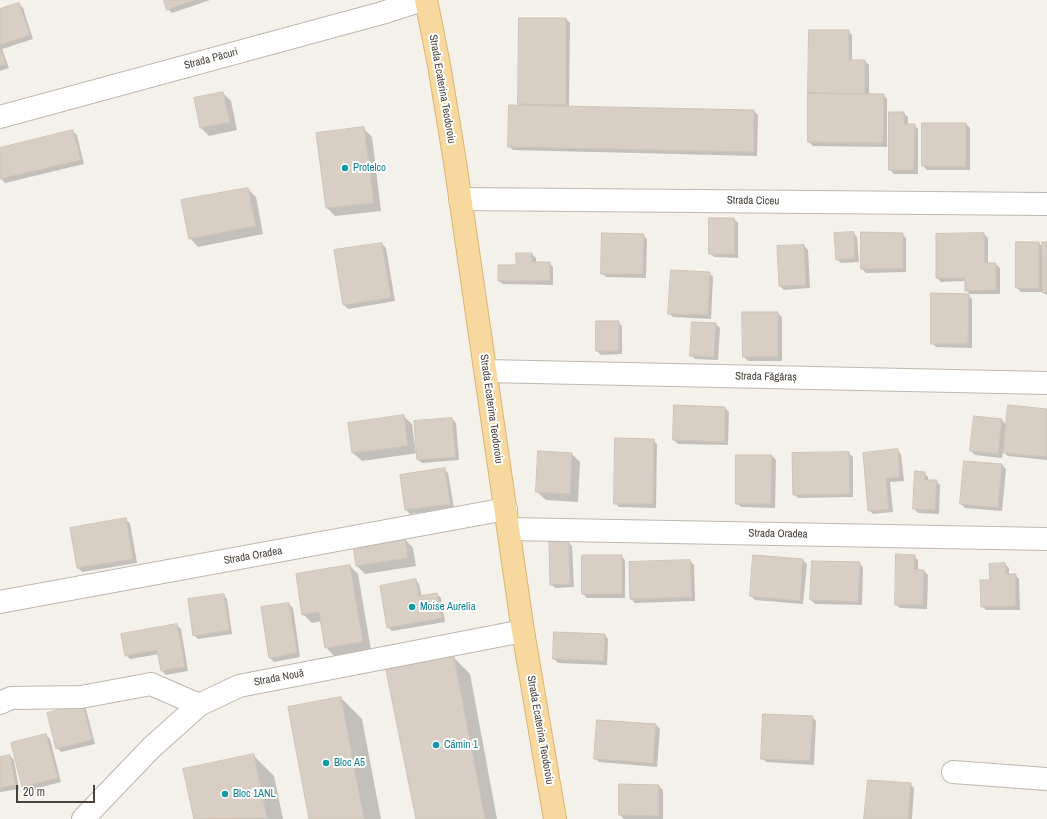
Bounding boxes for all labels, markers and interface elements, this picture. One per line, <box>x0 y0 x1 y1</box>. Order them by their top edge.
street label: Strada Ecaterina Teodoroiu <box>426 34 458 144</box>
street label: Strada Păcuri <box>183 45 239 73</box>
place label: Protelco <box>353 161 386 175</box>
marker: Protelco <box>340 163 350 173</box>
street label: Strada Ciceu <box>727 194 779 208</box>
street label: Strada Ecaterina Teodoroiu <box>477 353 505 465</box>
street label: Strada Făgăraș <box>735 370 797 384</box>
street label: Strada Oradea <box>748 527 808 541</box>
street label: Strada Oradea <box>223 544 283 568</box>
place label: Moise Aurelia <box>420 600 476 614</box>
marker: Moise Aurelia <box>407 602 417 612</box>
street label: Strada Nouă <box>253 667 305 689</box>
street label: Strada Ecaterina Teodoroiu <box>524 675 556 785</box>
place label: Cămin 1 <box>444 738 478 752</box>
marker: Cămin 1 <box>431 740 441 750</box>
place label: Bloc A5 <box>334 756 365 770</box>
marker: Bloc A5 <box>321 758 331 768</box>
scale bar <box>18 777 97 803</box>
text: 20 m <box>23 784 45 800</box>
place label: Bloc 1ANL <box>233 787 276 801</box>
marker: Bloc 1ANL <box>220 789 230 799</box>

